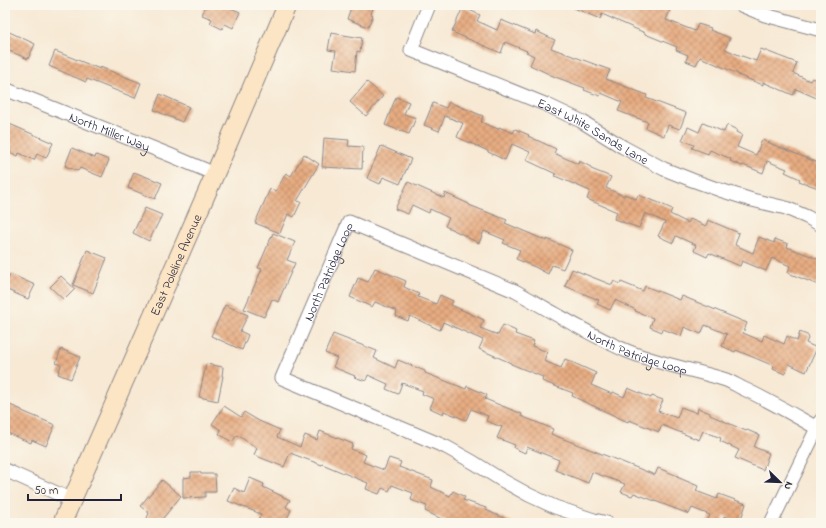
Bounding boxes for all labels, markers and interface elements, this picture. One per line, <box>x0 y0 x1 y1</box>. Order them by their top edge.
street label: East White Sands Lane <box>534 94 652 170</box>
street label: North Miller Way <box>66 108 153 158</box>
street label: East Poleline Avenue <box>146 211 207 319</box>
street label: North Patridge Loop <box>300 220 359 324</box>
street label: North Patridge Loop <box>584 326 689 380</box>
north arrow <box>760 462 800 502</box>
scale bar <box>28 476 121 502</box>
text: N <box>779 479 797 492</box>
text: 50 m <box>34 482 58 500</box>

